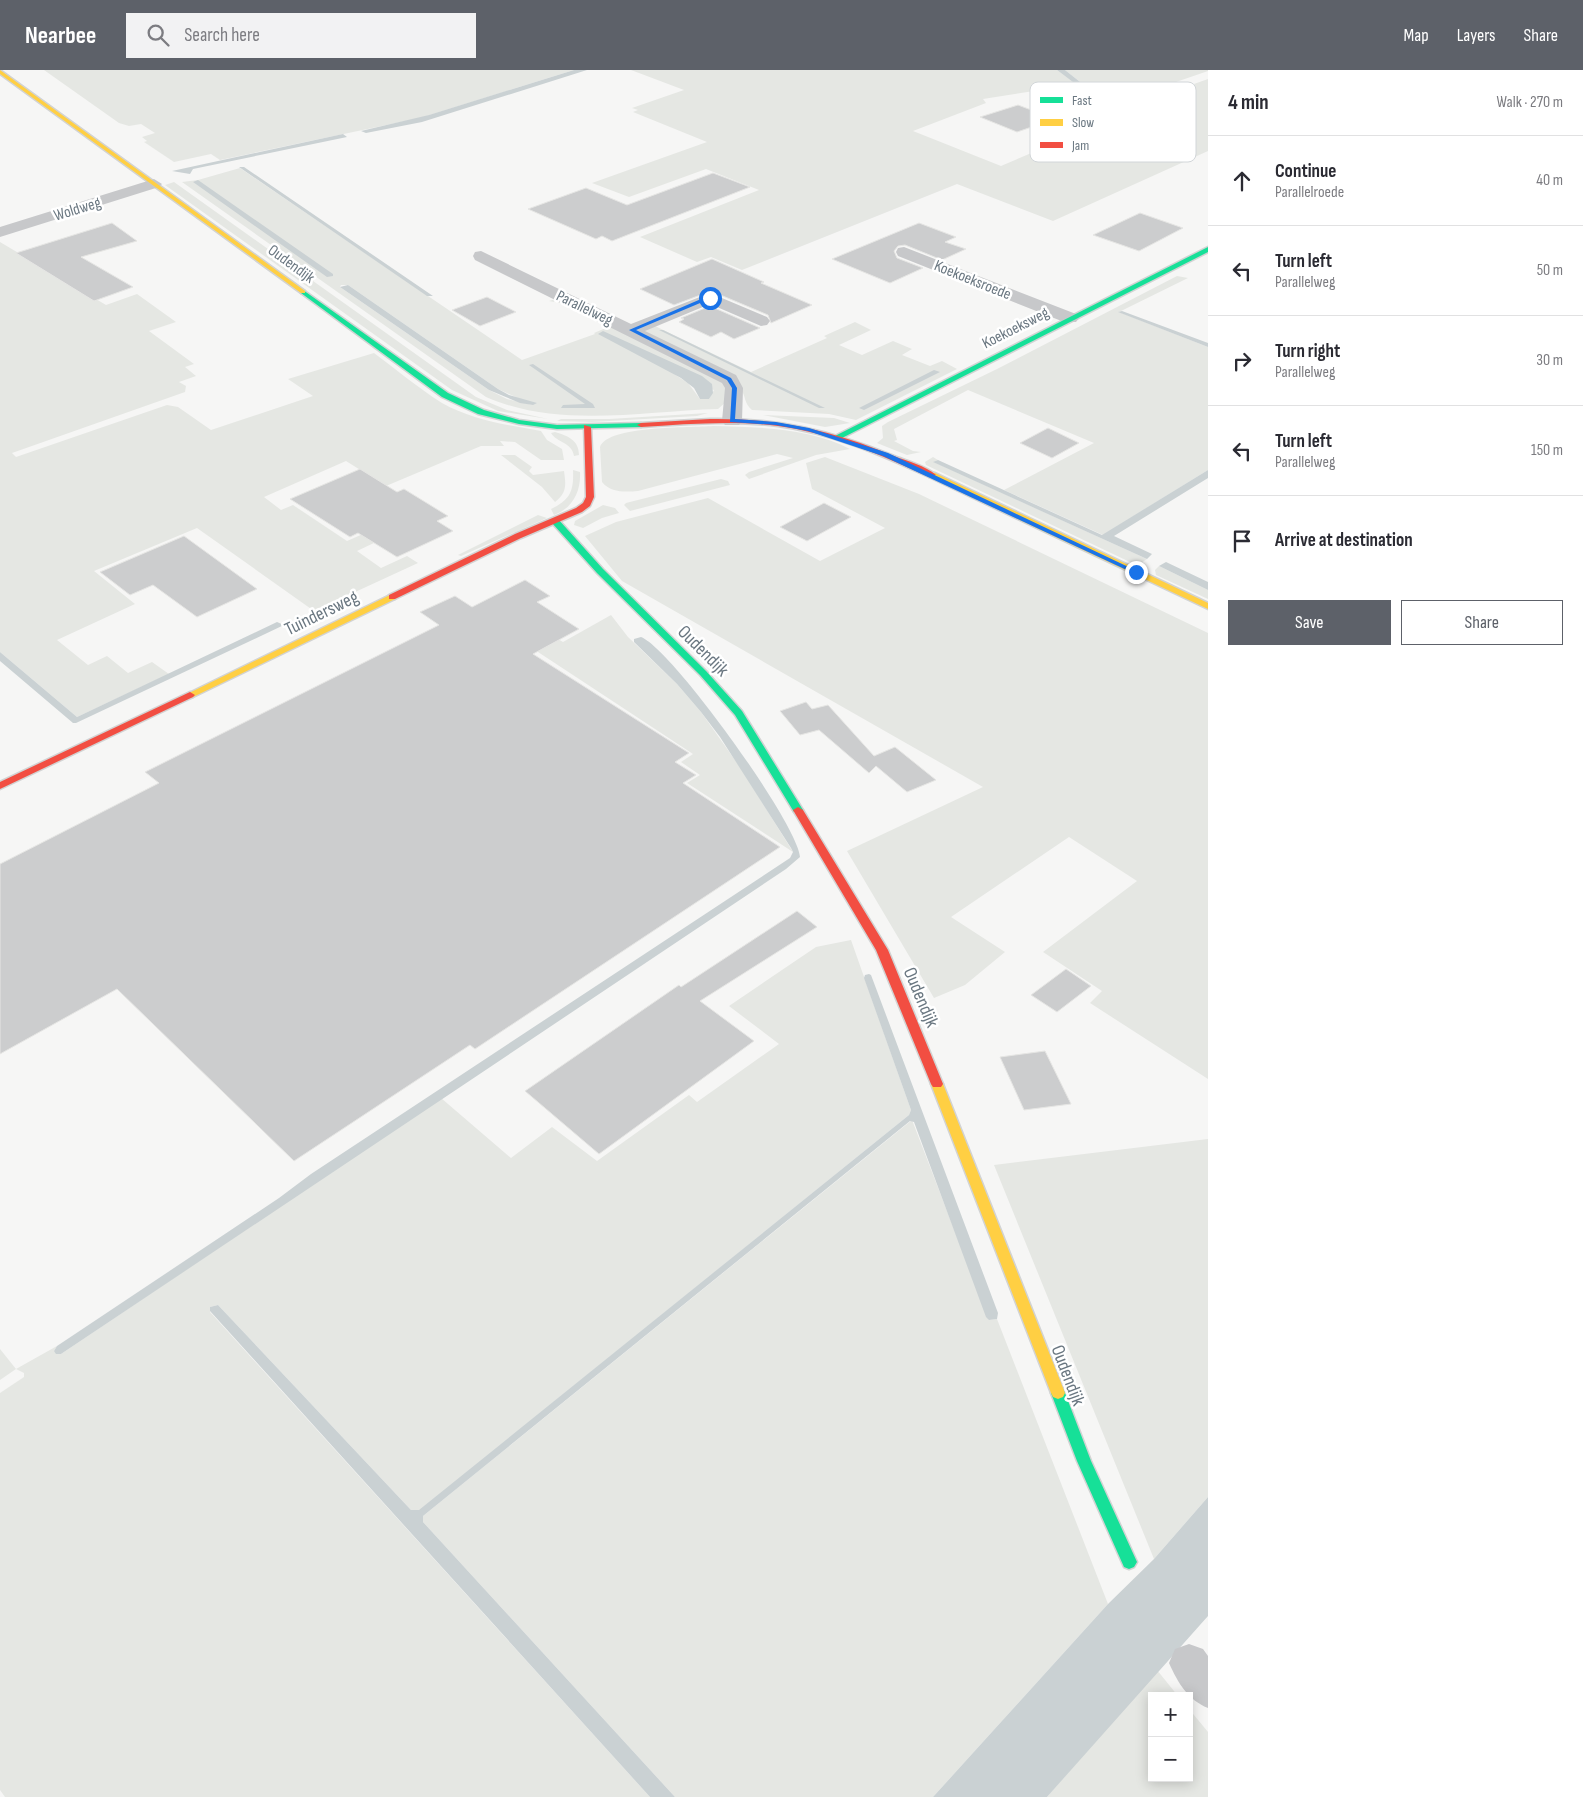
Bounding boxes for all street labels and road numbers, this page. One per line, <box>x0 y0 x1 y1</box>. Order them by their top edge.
street label: Woldweg <box>52 193 103 226</box>
street label: Oudendijk <box>264 241 318 288</box>
street label: Koekoeksroede <box>931 256 1014 304</box>
street label: Parallelweg <box>553 287 616 330</box>
street label: Koekoeksweg <box>979 303 1052 353</box>
street label: Tuindersweg <box>281 585 363 641</box>
street label: Oudendijk <box>672 621 734 682</box>
street label: Oudendijk <box>898 964 944 1032</box>
street label: Oudendijk <box>1046 1342 1090 1410</box>

